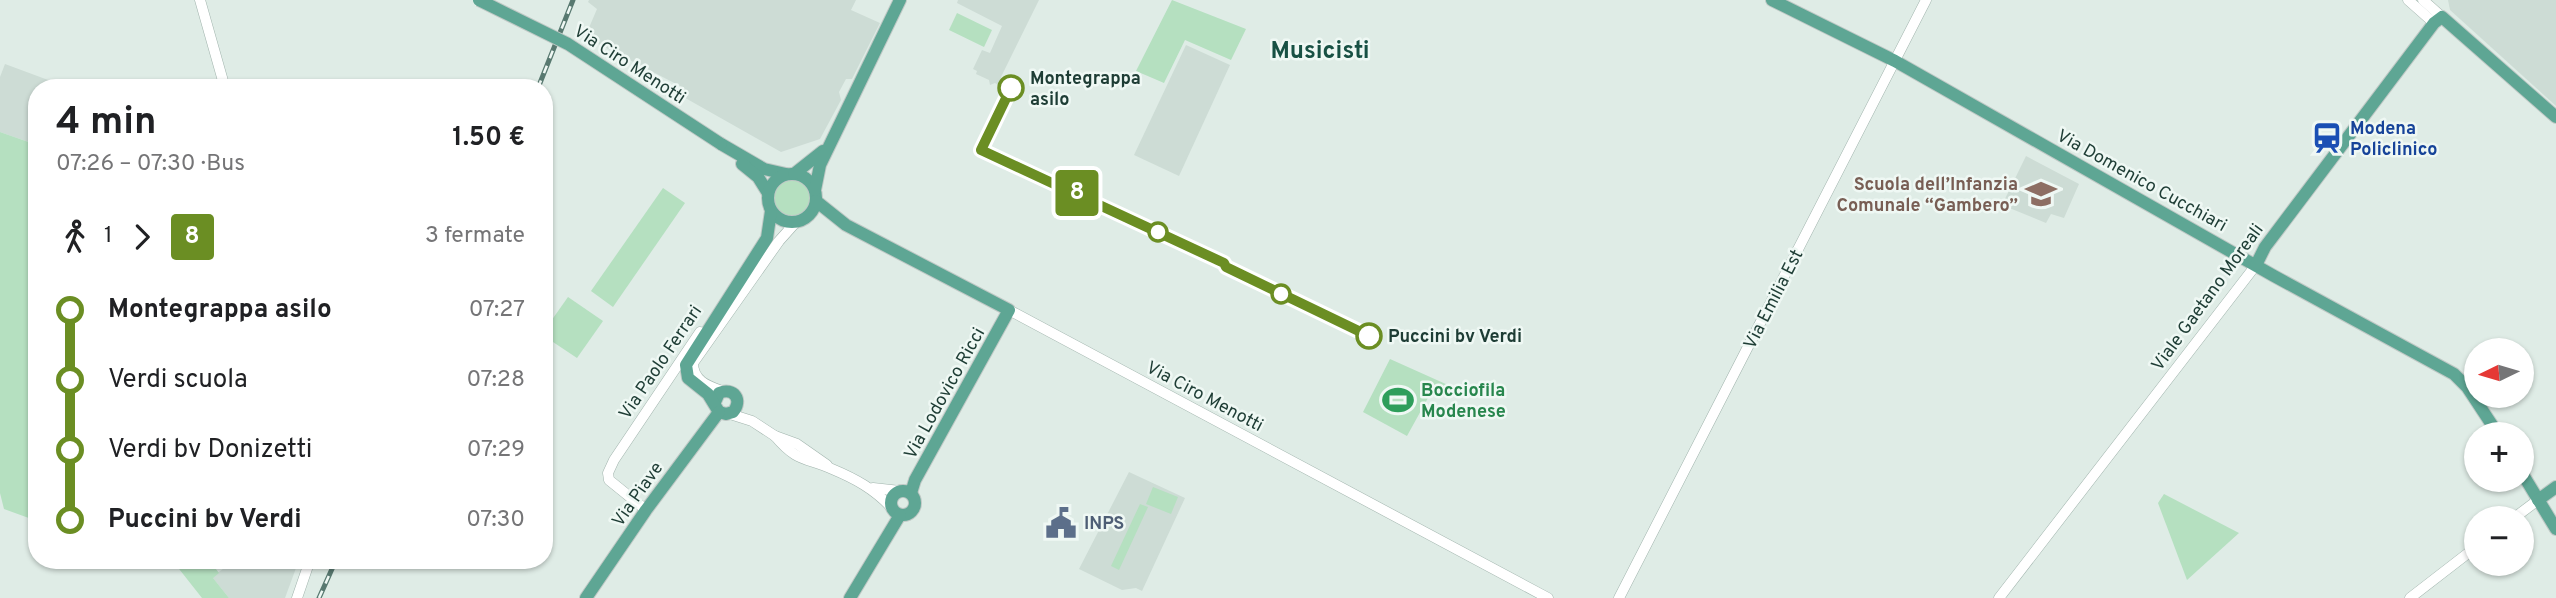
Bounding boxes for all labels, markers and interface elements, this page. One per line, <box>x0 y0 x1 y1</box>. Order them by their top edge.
street label: Via Ciro Menotti <box>569 20 690 110</box>
district label: Musicisti <box>1270 37 1370 67</box>
place label: Montegrappa asilo <box>1030 68 1141 112</box>
marker: Montegrappa asilo <box>998 75 1024 101</box>
text: 4 min <box>56 99 156 148</box>
place label: Modena Policlinico <box>2350 118 2438 162</box>
station icon: Modena Policlinico <box>2310 121 2344 155</box>
text: 1.50 € <box>452 122 525 155</box>
street label: Via Domenico Cucchiari <box>2052 125 2231 238</box>
text: 07:26 – 07:30 · Bus <box>56 150 245 179</box>
line badge: 8 <box>1054 170 1100 216</box>
place label: Scuola dell’Infanzia Comunale “Gambero” <box>1837 174 2018 218</box>
school or university icon: Scuola dell’Infanzia Comunale “Gambero” <box>2024 177 2058 211</box>
text: 8 <box>1069 178 1085 208</box>
icon: walk <box>56 218 94 256</box>
icon: forward <box>123 218 161 256</box>
street label: Viale Gaetano Moreali <box>2147 220 2269 376</box>
text: 1 <box>104 222 113 251</box>
text: 8 <box>185 222 200 252</box>
text: 3 fermate <box>425 222 525 251</box>
unlabelled marker <box>1148 222 1168 242</box>
street label: Via Emilia Est <box>1739 246 1809 353</box>
unlabelled marker <box>1271 284 1291 304</box>
text: Montegrappa asilo <box>108 294 332 327</box>
text: 07:27 <box>469 296 525 325</box>
street label: Via Paolo Ferrari <box>615 301 708 424</box>
marker: Puccini bv Verdi <box>1356 323 1382 349</box>
street label: Via Lodovico Ricci <box>900 324 991 464</box>
place label: Puccini bv Verdi <box>1388 326 1522 349</box>
north arrow <box>2464 338 2534 408</box>
map controls <box>2464 338 2534 576</box>
street label: Via Ciro Menotti <box>1142 357 1267 438</box>
text: Verdi scuola <box>108 364 248 397</box>
text: 07:28 <box>467 366 525 395</box>
place label: Bocciofila Modenese <box>1421 380 1506 424</box>
sports icon: Bocciofila Modenese <box>1381 383 1415 417</box>
button: + <box>2464 422 2534 492</box>
text: Verdi bv Donizetti <box>108 434 312 467</box>
text: 07:29 <box>467 436 525 465</box>
street label: Via Piave <box>608 458 669 532</box>
text: Puccini bv Verdi <box>108 504 302 537</box>
text: 07:30 <box>466 506 525 535</box>
public building icon: INPS <box>1044 506 1078 540</box>
button: − <box>2464 506 2534 576</box>
place label: INPS <box>1084 513 1124 536</box>

